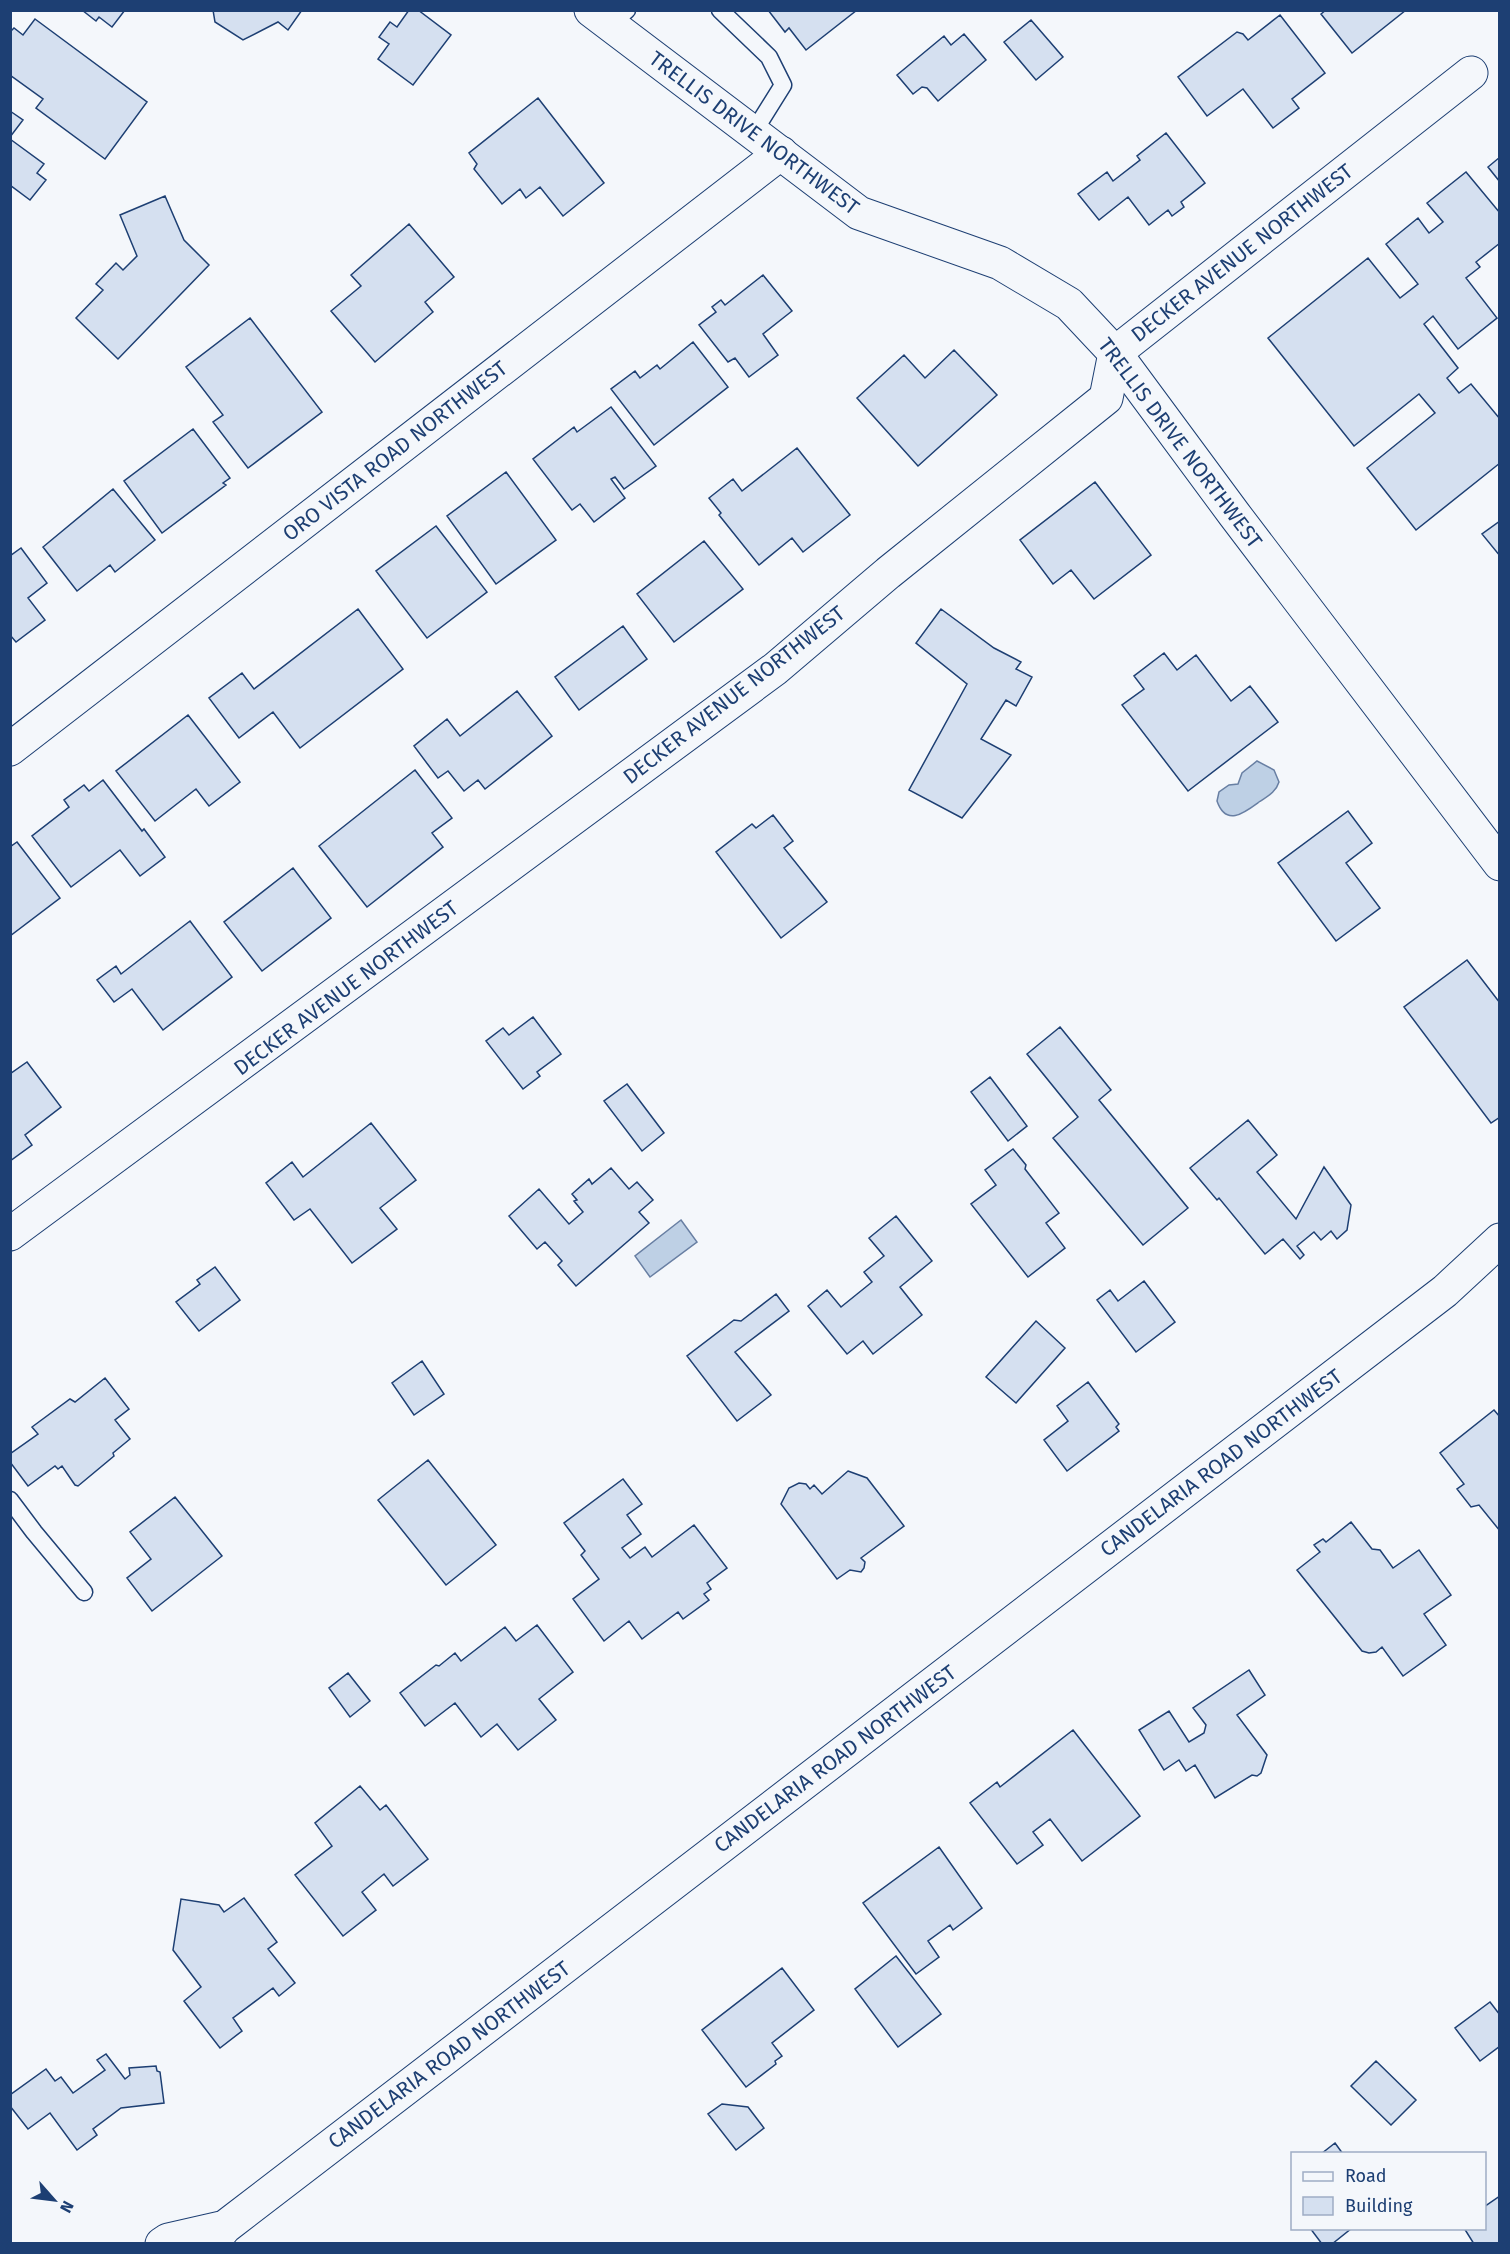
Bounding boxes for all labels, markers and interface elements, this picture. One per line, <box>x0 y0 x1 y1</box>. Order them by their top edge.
street label: TRELLIS DRIVE NORTHWEST <box>644 45 864 221</box>
street label: DECKER AVENUE NORTHWEST <box>1126 158 1358 348</box>
street label: TRELLIS DRIVE NORTHWEST <box>1092 333 1268 553</box>
street label: ORO VISTA ROAD NORTHWEST <box>278 355 513 547</box>
street label: DECKER AVENUE NORTHWEST <box>618 600 850 790</box>
street label: DECKER AVENUE NORTHWEST <box>229 895 463 1081</box>
street label: CANDELARIA ROAD NORTHWEST <box>1095 1363 1347 1563</box>
street label: CANDELARIA ROAD NORTHWEST <box>709 1659 961 1859</box>
street label: CANDELARIA ROAD NORTHWEST <box>323 1955 575 2155</box>
legend <box>1291 2152 1486 2230</box>
text: Road <box>1345 2165 1387 2187</box>
north arrow <box>24 2170 84 2230</box>
text: Building <box>1345 2195 1413 2217</box>
text: N <box>56 2198 78 2216</box>

